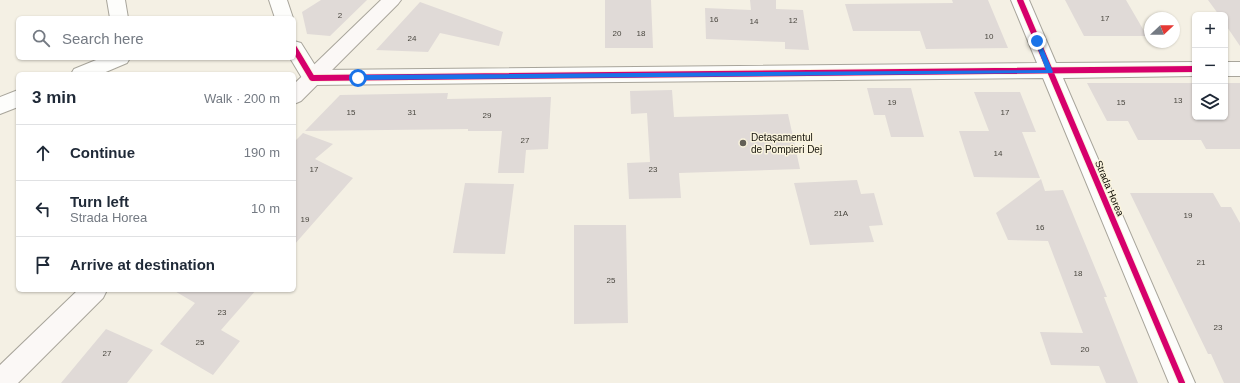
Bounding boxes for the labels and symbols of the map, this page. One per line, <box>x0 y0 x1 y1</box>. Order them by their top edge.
house number: 2 <box>338 11 343 20</box>
north arrow <box>1144 12 1180 48</box>
house number: 17 <box>1101 14 1110 23</box>
house number: 16 <box>710 15 719 24</box>
house number: 12 <box>789 16 798 25</box>
house number: 14 <box>750 17 759 26</box>
house number: 20 <box>613 29 622 38</box>
house number: 18 <box>637 29 646 38</box>
house number: 10 <box>985 32 994 41</box>
route end <box>1028 32 1046 50</box>
house number: 24 <box>408 34 417 43</box>
route start <box>349 69 367 87</box>
house number: 13 <box>1174 96 1183 105</box>
house number: 19 <box>888 98 897 107</box>
house number: 15 <box>1117 98 1126 107</box>
house number: 15 <box>347 108 356 117</box>
house number: 31 <box>408 108 417 117</box>
house number: 17 <box>1001 108 1010 117</box>
house number: 29 <box>483 111 492 120</box>
place label: Detașamentul de Pompieri Dej <box>751 132 822 155</box>
house number: 27 <box>521 136 530 145</box>
marker: Detașamentul de Pompieri Dej <box>738 138 748 148</box>
house number: 14 <box>994 149 1003 158</box>
street label: Strada Horea <box>1093 159 1126 218</box>
house number: 17 <box>310 165 319 174</box>
house number: 23 <box>649 165 658 174</box>
house number: 21A <box>834 209 849 218</box>
house number: 19 <box>1184 211 1193 220</box>
house number: 19 <box>301 215 310 224</box>
house number: 16 <box>1036 223 1045 232</box>
house number: 21 <box>1197 258 1206 267</box>
house number: 18 <box>1074 269 1083 278</box>
house number: 25 <box>607 276 616 285</box>
house number: 23 <box>218 308 227 317</box>
house number: 23 <box>1214 323 1223 332</box>
house number: 25 <box>196 338 205 347</box>
house number: 20 <box>1081 345 1090 354</box>
house number: 27 <box>103 349 112 358</box>

